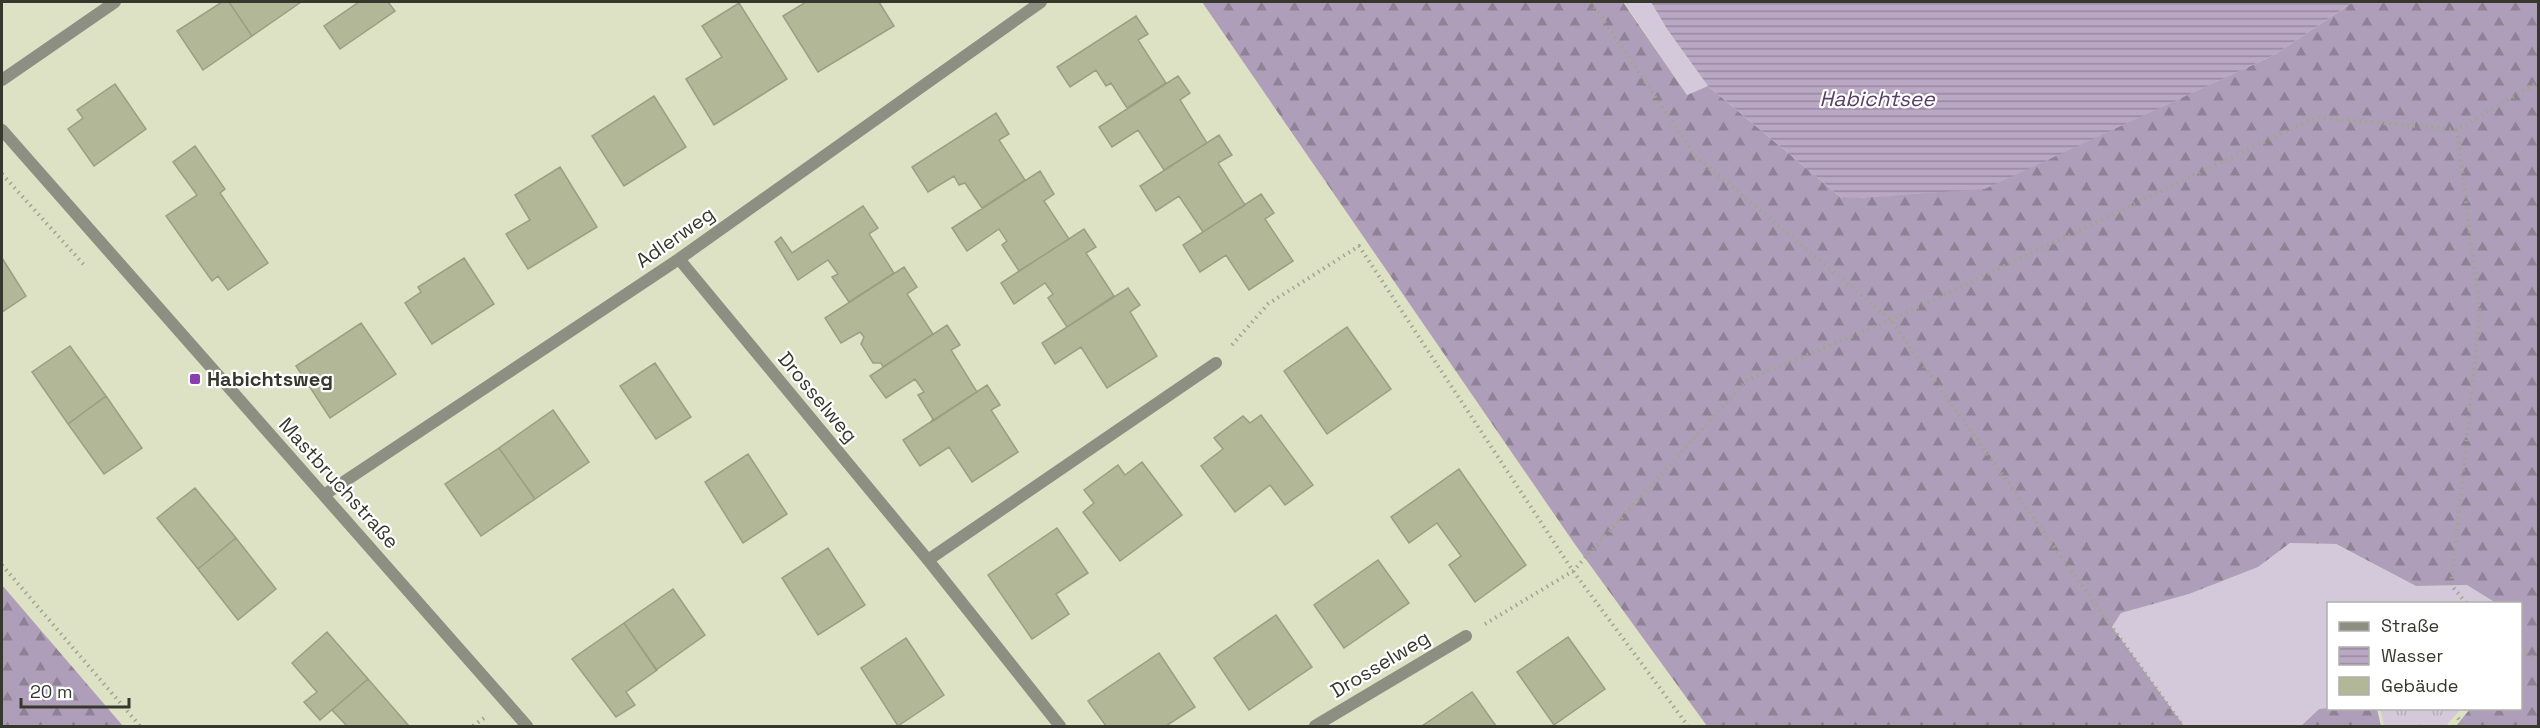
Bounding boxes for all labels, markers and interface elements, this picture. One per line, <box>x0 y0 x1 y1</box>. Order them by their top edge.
water label: Habichtsee <box>1819 85 1936 112</box>
street label: Adlerweg <box>631 200 719 274</box>
street label: Drosselweg <box>772 346 864 448</box>
place label: Habichtsweg <box>207 366 333 392</box>
marker: Habichtsweg <box>188 372 202 386</box>
street label: Mastbruchstraße <box>273 412 405 554</box>
legend <box>2327 602 2522 710</box>
text: Straße <box>2381 614 2439 637</box>
street label: Drosselweg <box>1326 624 1434 704</box>
text: Wasser <box>2381 644 2443 667</box>
scale bar <box>21 671 129 709</box>
text: Gebäude <box>2381 674 2459 697</box>
text: 20 m <box>30 680 73 703</box>

